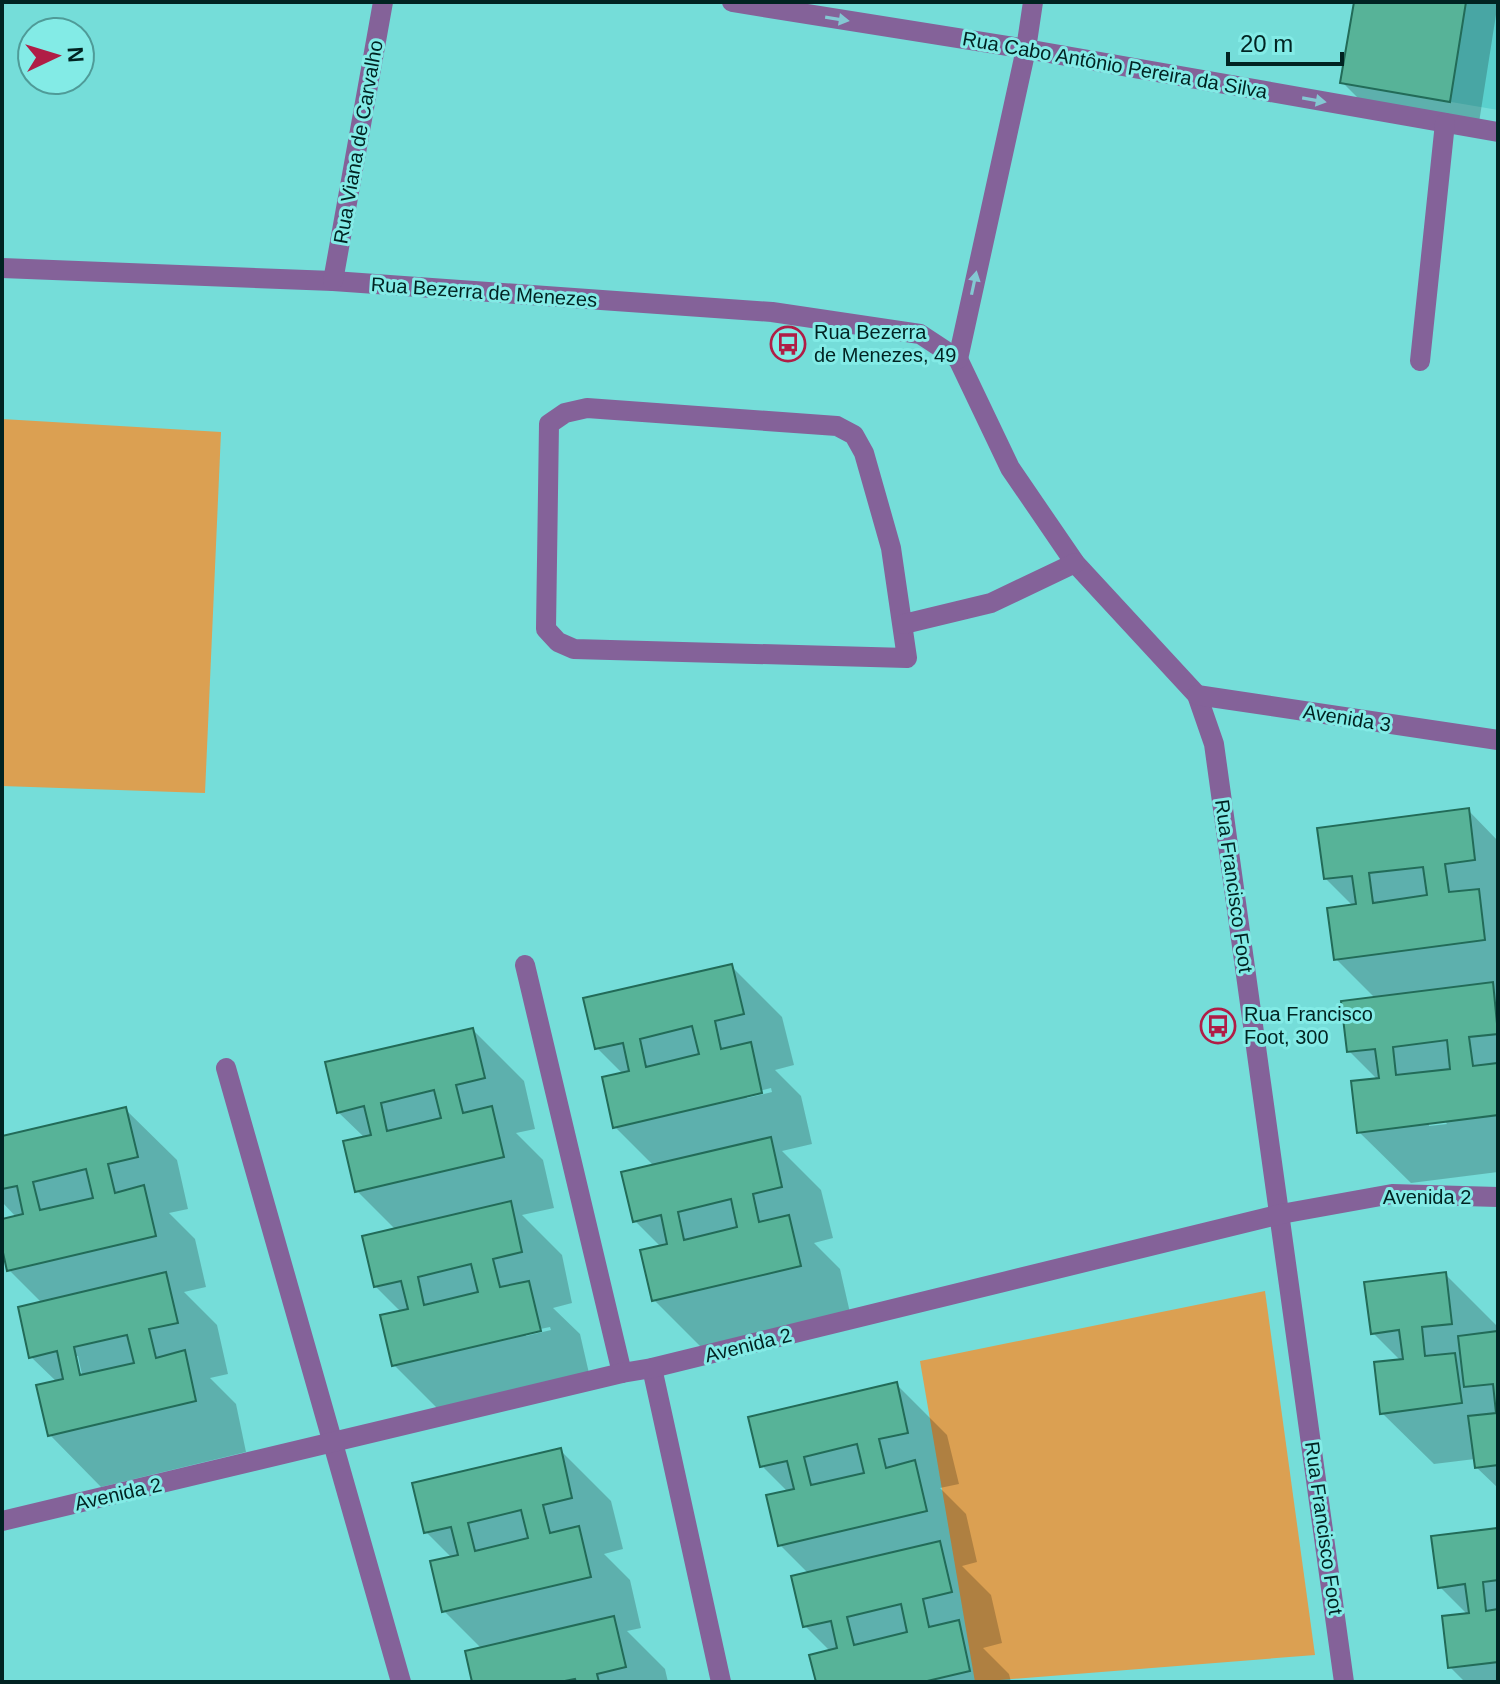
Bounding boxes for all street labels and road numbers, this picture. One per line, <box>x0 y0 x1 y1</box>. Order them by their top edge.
street label: Rua Cabo Antônio Pereira da Silva <box>961 27 1270 103</box>
street label: Rua Viana de Carvalho <box>329 38 387 246</box>
street label: Rua Bezerra de Menezes <box>370 273 598 311</box>
street label: Avenida 3 <box>1302 700 1392 736</box>
street label: Rua Francisco Foot <box>1211 798 1257 974</box>
street label: Avenida 2 <box>1383 1186 1471 1208</box>
street label: Avenida 2 <box>702 1324 794 1366</box>
street label: Rua Francisco Foot <box>1301 1440 1347 1616</box>
street label: Avenida 2 <box>72 1473 164 1515</box>

